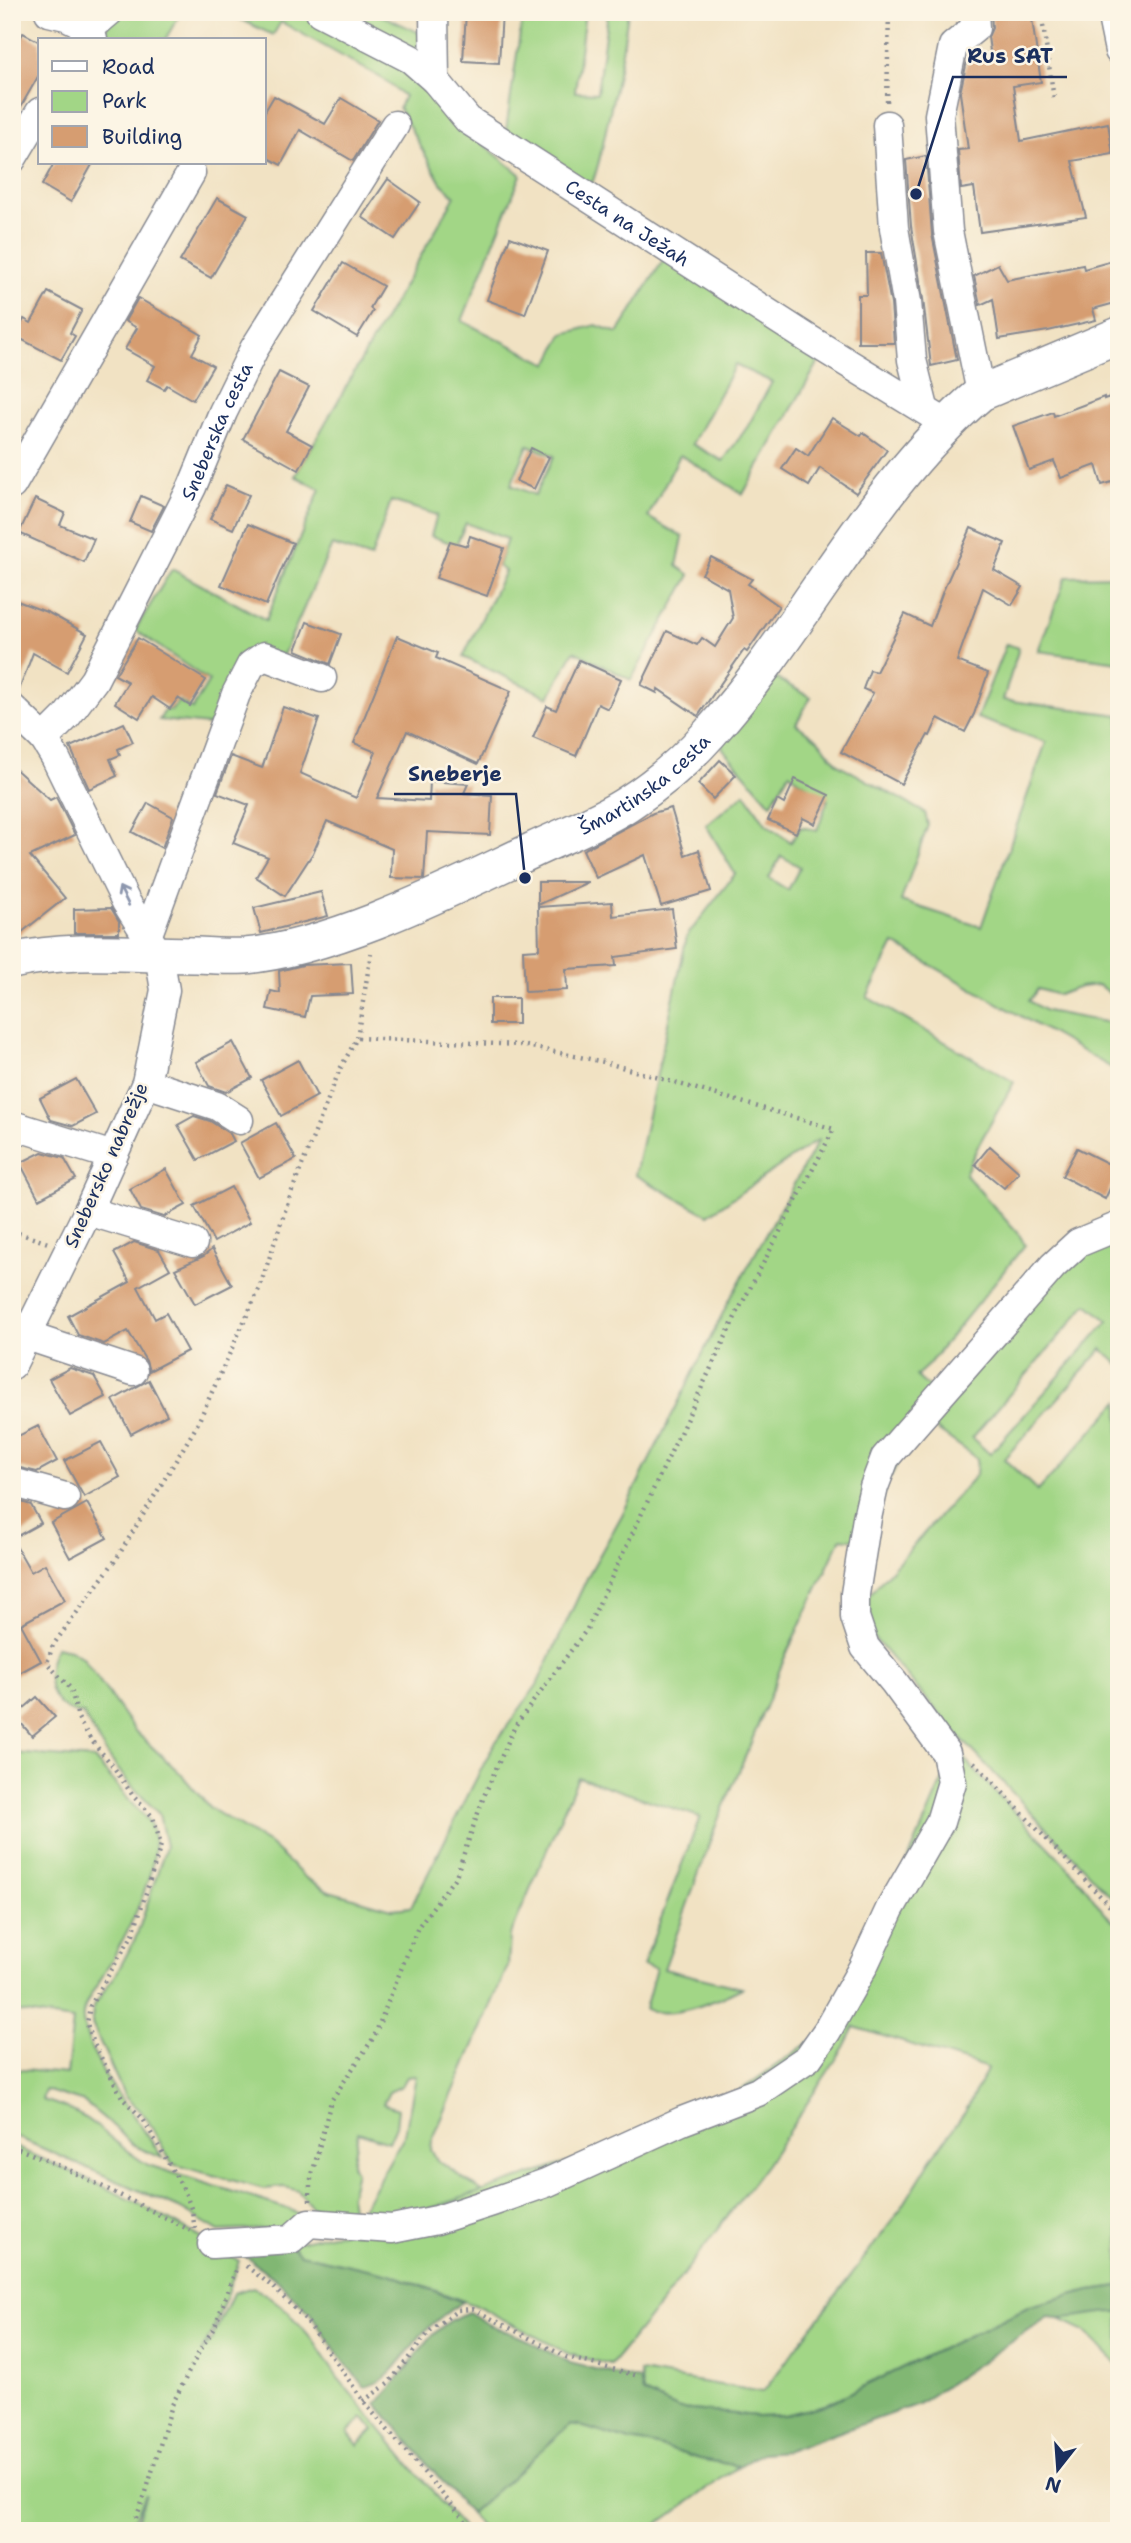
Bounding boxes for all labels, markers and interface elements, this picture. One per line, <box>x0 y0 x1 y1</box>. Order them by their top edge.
callout: Rus SAT <box>953 35 1067 77</box>
legend <box>38 38 266 164</box>
text: Rus SAT <box>967 42 1053 70</box>
text: Road <box>102 53 155 81</box>
text: Park <box>102 87 147 115</box>
text: Building <box>102 123 182 151</box>
street label: Cesta na Ježah <box>561 173 695 272</box>
street label: Sneberska cesta <box>175 358 258 504</box>
street label: Šmartinska cesta <box>574 729 715 840</box>
callout: Sneberje <box>394 752 516 794</box>
text: Sneberje <box>408 760 502 788</box>
one-way arrow <box>117 887 131 907</box>
street label: Snebersko nabrežje <box>58 1078 154 1252</box>
north arrow <box>1023 2434 1092 2504</box>
text: N <box>1042 2471 1064 2499</box>

